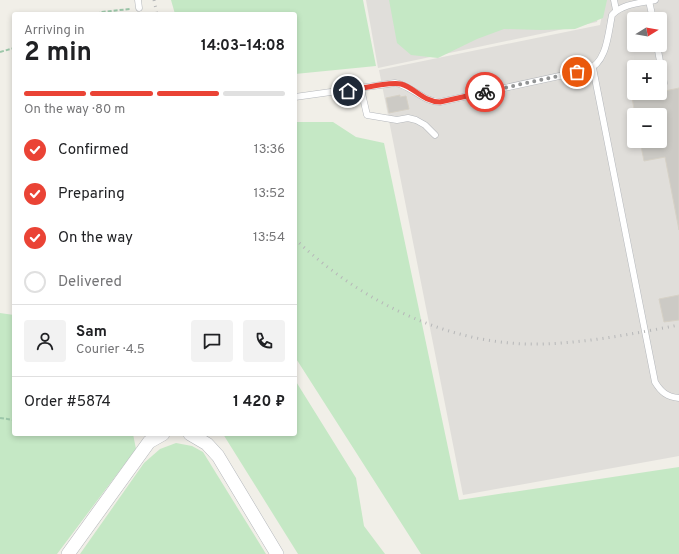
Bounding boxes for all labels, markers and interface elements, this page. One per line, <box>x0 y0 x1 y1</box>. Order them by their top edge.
north arrow <box>627 12 667 52</box>
map controls <box>627 12 667 148</box>
text: Arriving in <box>24 23 85 39</box>
text: 2 min <box>24 37 92 70</box>
text: 14:03–14:08 <box>201 37 285 56</box>
pin <box>560 55 594 89</box>
button: + <box>627 60 667 100</box>
icon: bag <box>566 61 588 83</box>
courier <box>465 72 505 112</box>
pin <box>331 74 365 108</box>
icon: home <box>337 80 359 102</box>
icon: bike <box>474 81 496 103</box>
text: On the way · 80 m <box>24 102 125 118</box>
button: − <box>627 108 667 148</box>
icon: check <box>24 139 46 161</box>
text: Confirmed <box>58 141 129 160</box>
text: 13:36 <box>254 142 285 158</box>
icon: check <box>24 183 46 205</box>
text: Preparing <box>58 185 125 204</box>
text: 13:52 <box>253 186 285 202</box>
icon: check <box>24 227 46 249</box>
text: On the way <box>58 229 133 248</box>
text: 13:54 <box>253 230 285 246</box>
text: Delivered <box>58 273 122 292</box>
button: person <box>24 320 66 362</box>
button: chat <box>191 320 233 362</box>
button: phone <box>243 320 285 362</box>
text: Sam <box>76 323 107 342</box>
text: Courier · 4.5 <box>76 342 145 358</box>
text: Order #5874 <box>24 393 111 412</box>
text: 1 420 ₽ <box>233 393 285 412</box>

